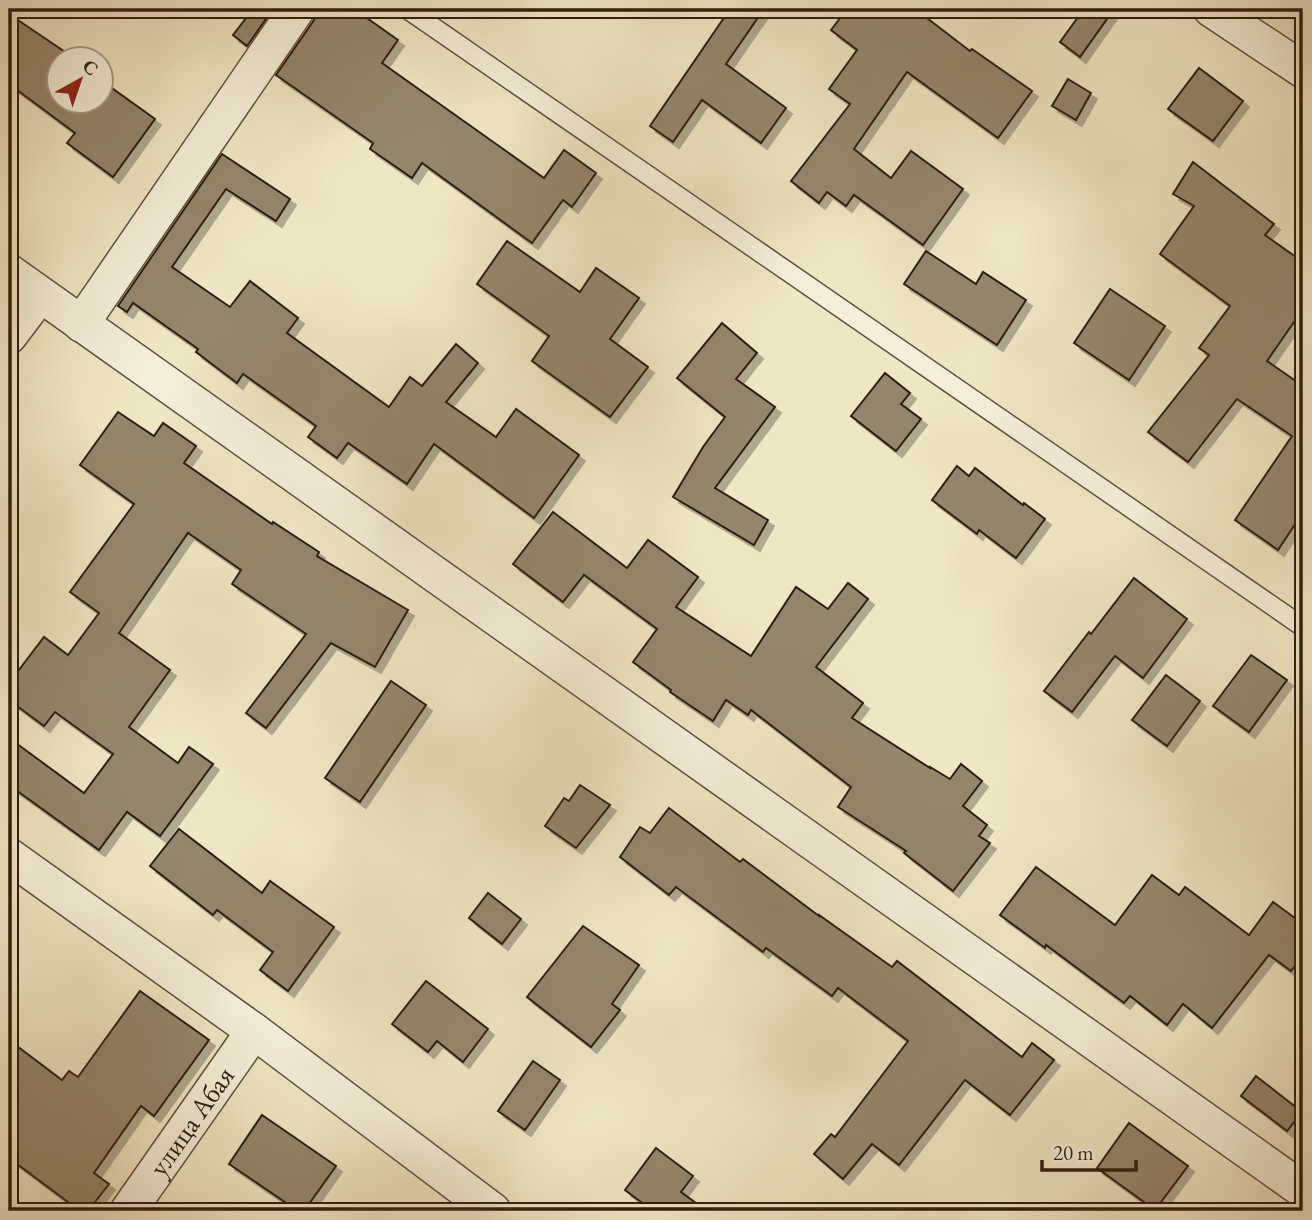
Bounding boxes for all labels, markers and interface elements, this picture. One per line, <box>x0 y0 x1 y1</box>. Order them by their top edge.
north arrow <box>46 46 116 116</box>
text: С <box>77 53 104 81</box>
street label: улица Абая <box>140 1059 242 1183</box>
scale bar <box>1042 1129 1137 1173</box>
text: 20 m <box>1053 1139 1094 1166</box>

